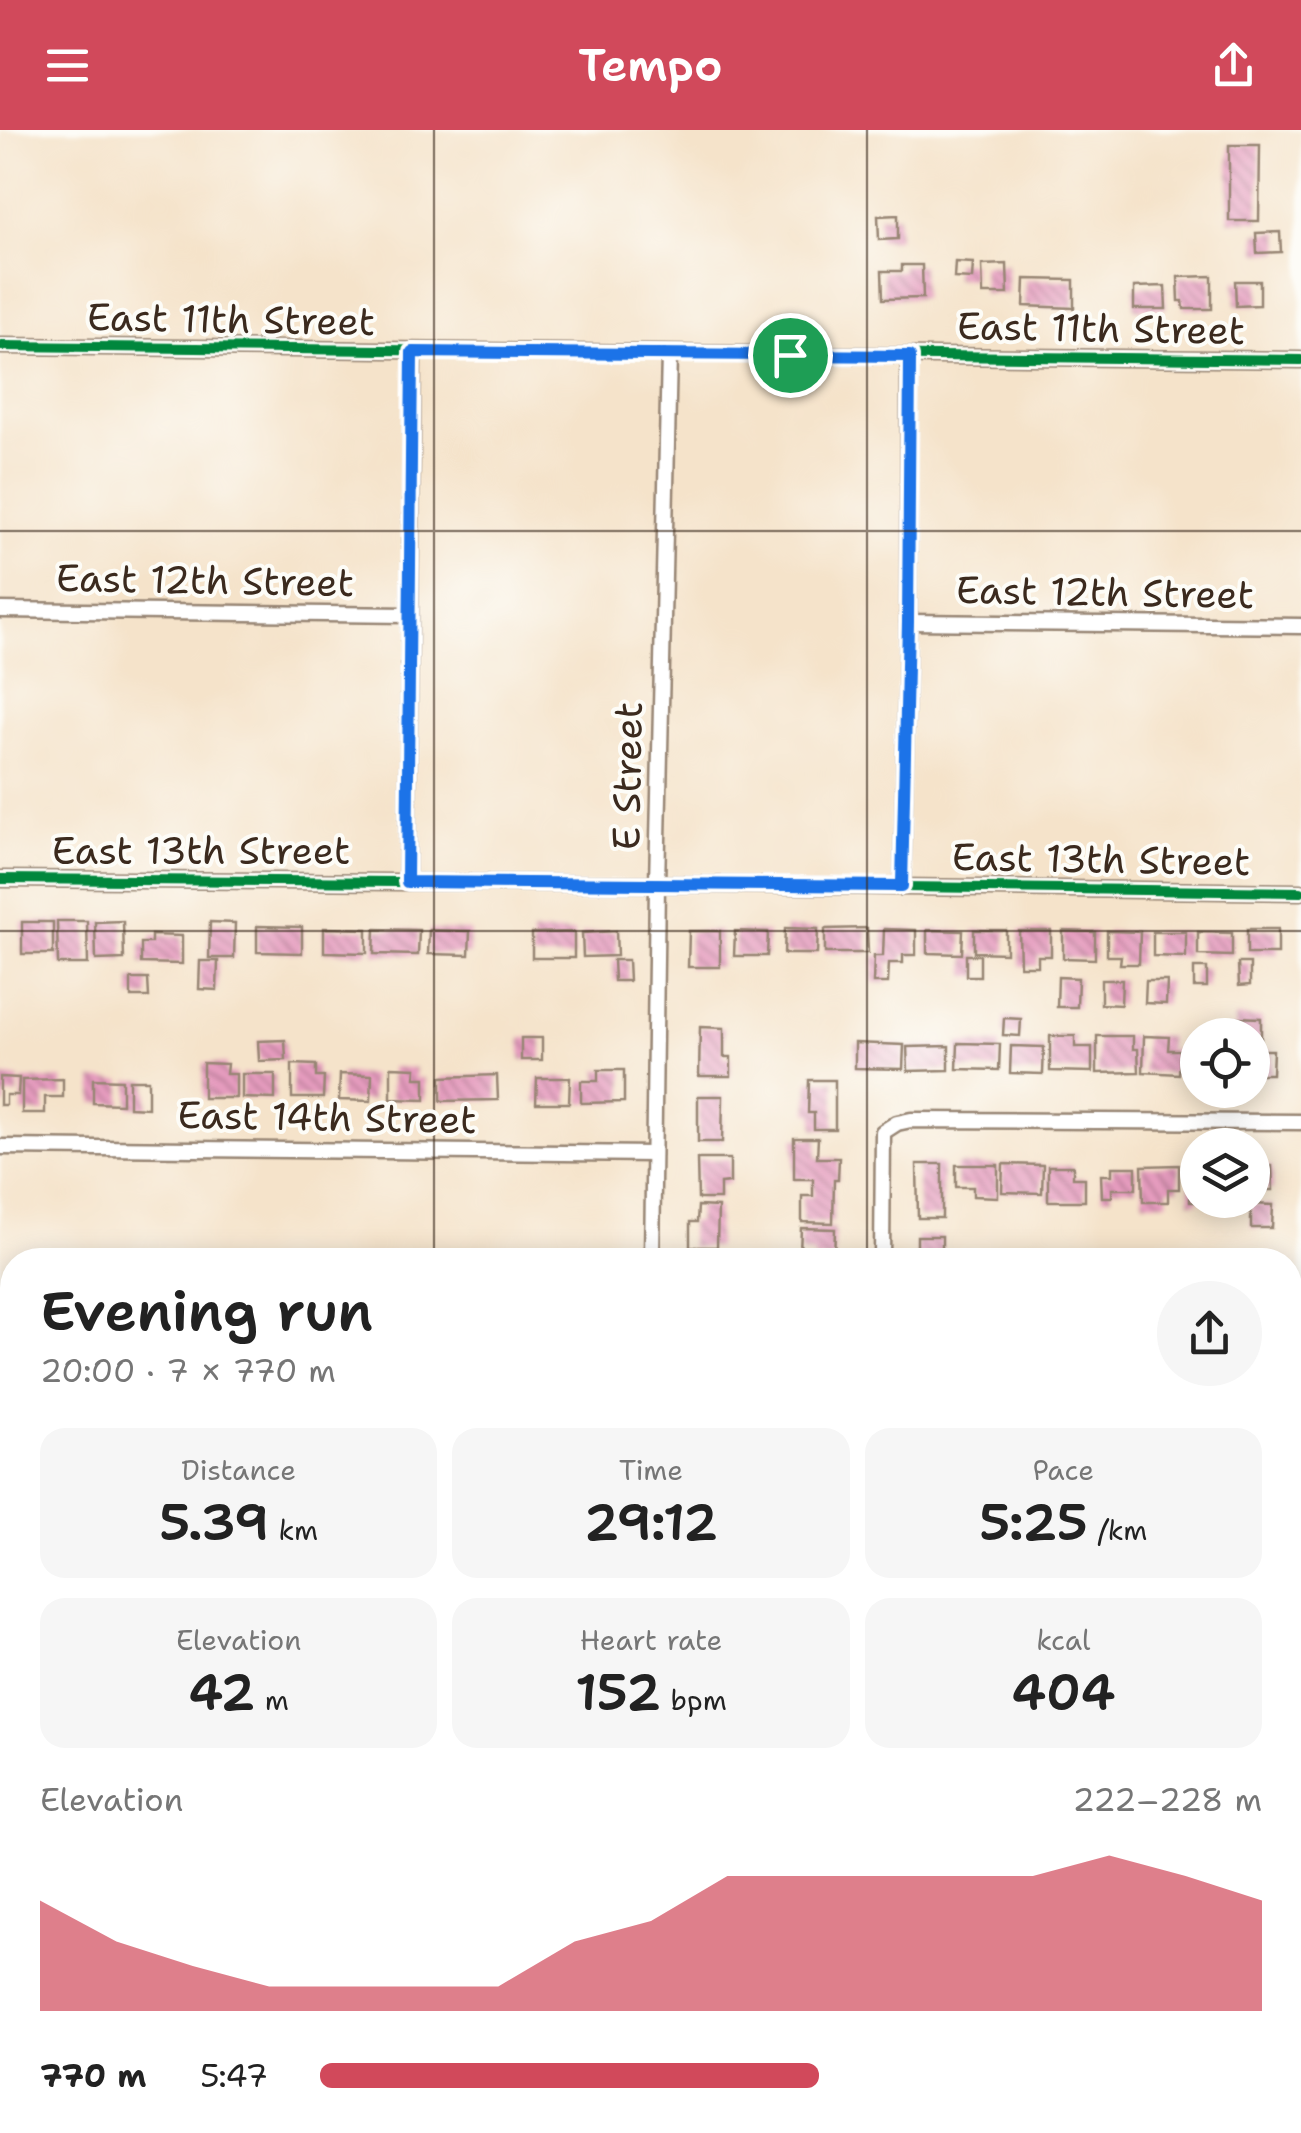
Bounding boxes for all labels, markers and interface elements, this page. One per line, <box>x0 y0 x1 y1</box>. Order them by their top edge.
text: Tempo <box>578 35 723 95</box>
icon: menu <box>40 38 95 93</box>
icon: share <box>1206 38 1261 93</box>
street label: East 11th Street <box>86 291 376 347</box>
street label: East 11th Street <box>956 300 1246 356</box>
pin <box>748 313 833 398</box>
icon: arrive <box>763 328 818 383</box>
street label: East 12th Street <box>56 552 354 608</box>
street label: East 12th Street <box>956 564 1254 620</box>
street label: E Street <box>600 701 654 851</box>
street label: East 13th Street <box>52 825 350 876</box>
street label: East 13th Street <box>951 831 1251 887</box>
map controls <box>1180 1018 1270 1218</box>
button: locate <box>1180 1018 1270 1108</box>
street label: East 14th Street <box>177 1089 477 1145</box>
button: layers <box>1180 1128 1270 1218</box>
text: Evening run <box>40 1274 373 1348</box>
button: share <box>1157 1281 1262 1386</box>
text: 20:00 · 7 × 770 m <box>40 1349 336 1392</box>
text: Distance <box>181 1451 296 1489</box>
text: Time <box>619 1451 683 1489</box>
text: Pace <box>1033 1451 1094 1489</box>
text: 5.39 <box>159 1489 269 1556</box>
text: 29:12 <box>584 1489 718 1556</box>
text: 5:25 <box>979 1489 1088 1556</box>
text: km <box>269 1511 318 1549</box>
text: /km <box>1088 1511 1147 1549</box>
text: Elevation <box>176 1621 301 1659</box>
text: Heart rate <box>580 1621 722 1659</box>
text: kcal <box>1036 1621 1091 1659</box>
text: 42 <box>188 1659 255 1726</box>
text: 152 <box>575 1659 661 1726</box>
text: 404 <box>1011 1659 1115 1726</box>
text: m <box>255 1681 289 1719</box>
text: bpm <box>661 1681 727 1719</box>
text: Elevation <box>40 1778 183 1821</box>
text: 222–228 m <box>1073 1778 1262 1821</box>
text: 770 m <box>40 2054 146 2097</box>
text: 5:47 <box>200 2054 268 2097</box>

